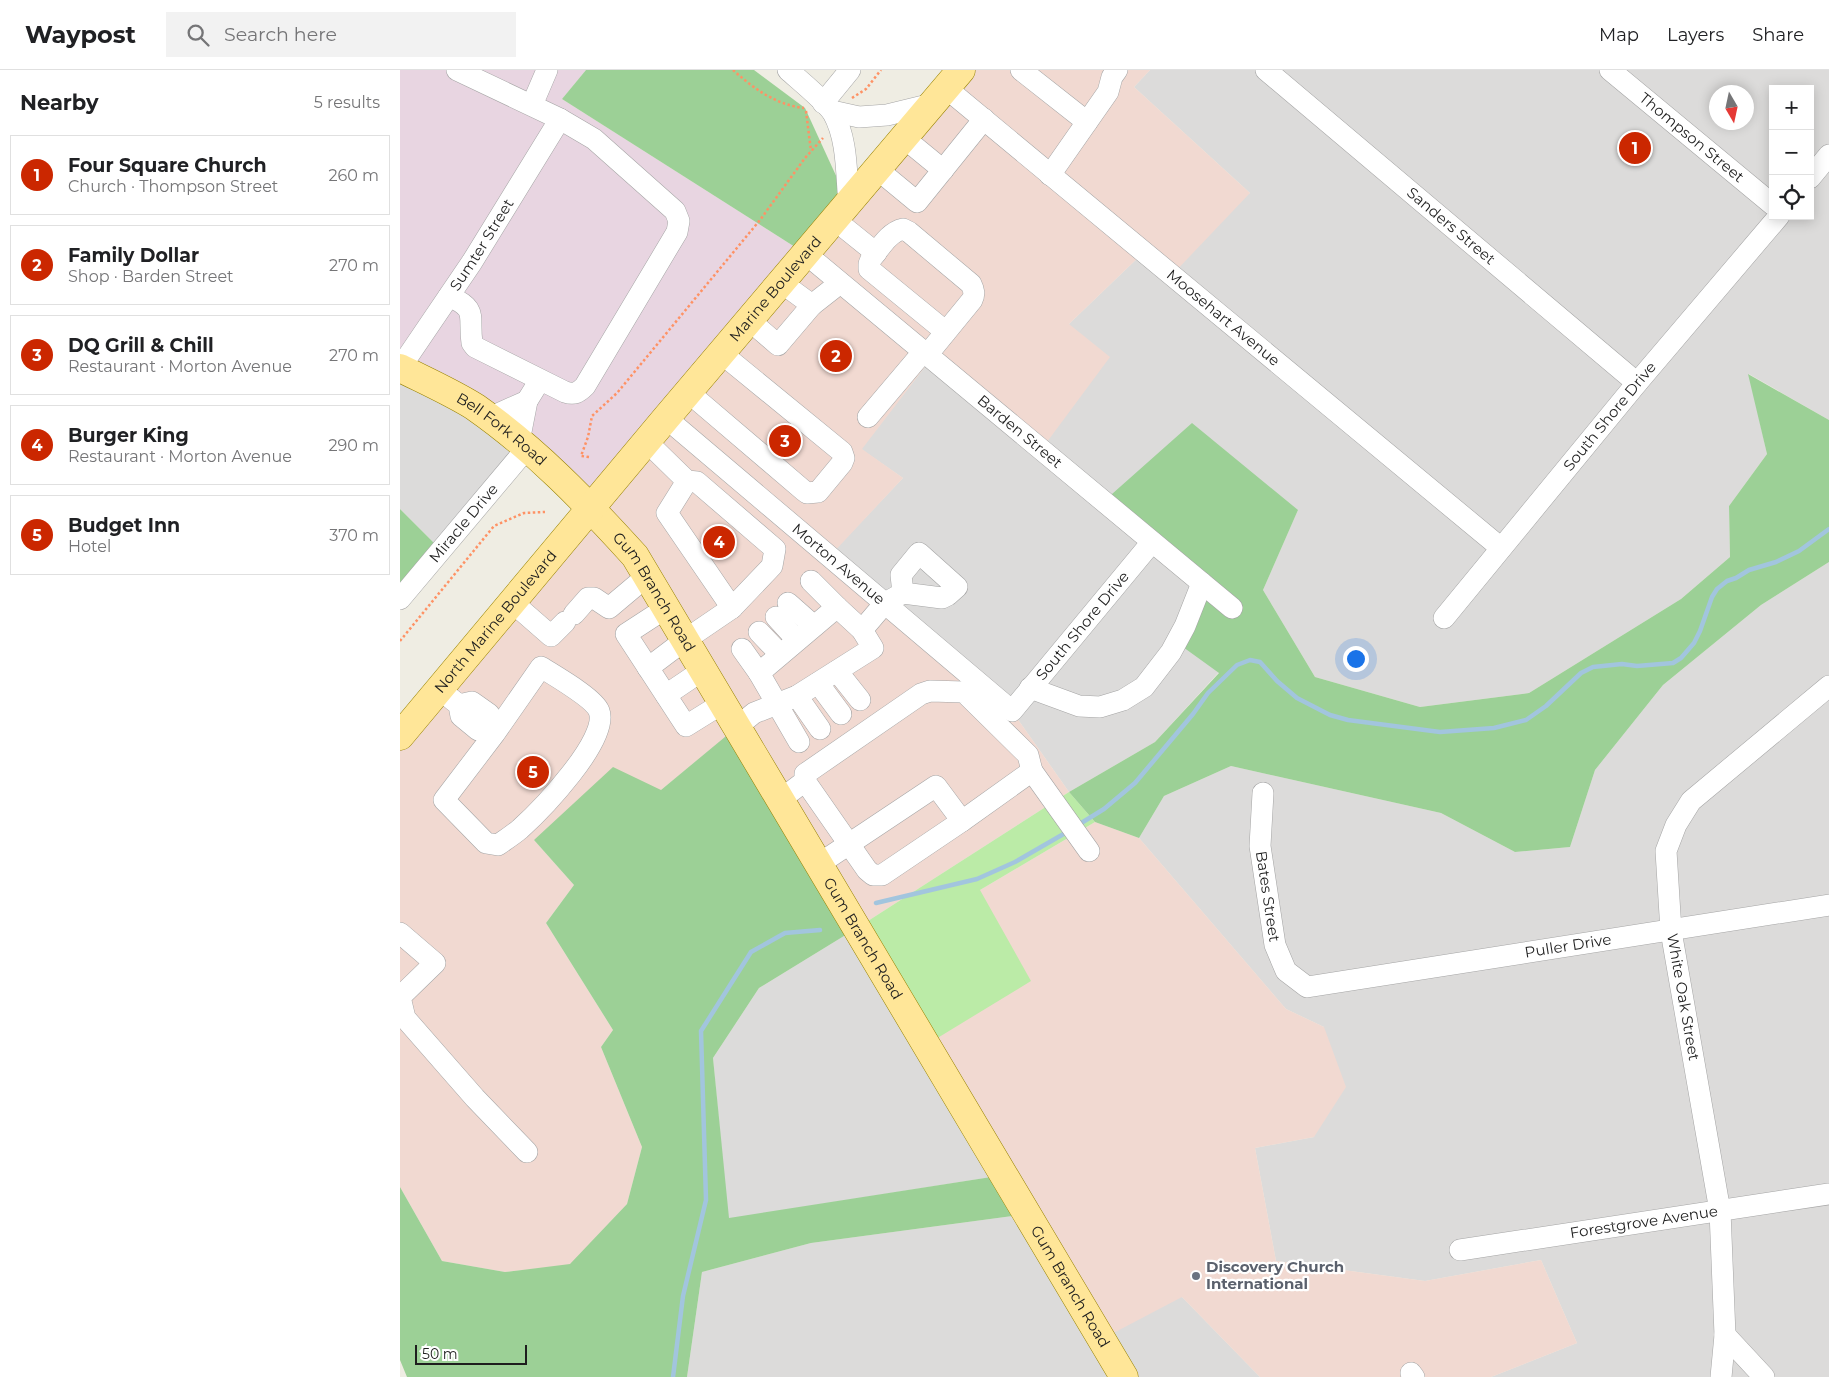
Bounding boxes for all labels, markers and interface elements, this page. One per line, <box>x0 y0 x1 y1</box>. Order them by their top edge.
search box <box>166 12 516 57</box>
text: Waypost <box>25 20 136 49</box>
icon: search <box>184 21 212 49</box>
text: Search here <box>224 23 337 46</box>
text: Map <box>1599 24 1639 46</box>
text: Layers <box>1667 24 1724 46</box>
text: Share <box>1752 24 1804 46</box>
north arrow <box>1709 85 1754 130</box>
map controls <box>1769 85 1814 220</box>
button: + <box>1769 85 1814 130</box>
street label: Thompson Street <box>1636 88 1748 186</box>
text: Nearby <box>20 90 99 115</box>
text: 5 results <box>314 93 380 112</box>
pin: 1 <box>1619 129 1651 167</box>
button: − <box>1769 130 1814 175</box>
text: Four Square Church <box>68 154 267 177</box>
text: 1 <box>34 166 40 185</box>
text: 260 m <box>328 166 379 185</box>
button: locate <box>1769 175 1814 220</box>
text: Church · Thompson Street <box>68 177 278 196</box>
street label: Sanders Street <box>1403 183 1499 268</box>
street label: Sumter Street <box>445 195 518 294</box>
street label: Marine Boulevard <box>725 232 825 345</box>
text: Family Dollar <box>68 244 199 267</box>
text: 2 <box>32 256 42 275</box>
text: 270 m <box>329 256 379 275</box>
street label: Moosehart Avenue <box>1163 265 1284 370</box>
text: Shop · Barden Street <box>68 267 234 286</box>
text: DQ Grill & Chill <box>68 334 214 357</box>
pin: 2 <box>820 337 852 375</box>
text: 3 <box>32 346 42 365</box>
text: 270 m <box>329 346 379 365</box>
text: Restaurant · Morton Avenue <box>68 357 292 376</box>
street label: South Shore Drive <box>1559 358 1660 474</box>
street label: Bell Fork Road <box>453 388 551 470</box>
street label: Barden Street <box>974 391 1066 472</box>
pin: 3 <box>769 422 801 460</box>
text: Burger King <box>68 424 189 447</box>
text: 4 <box>31 436 43 455</box>
text: 290 m <box>328 436 379 455</box>
text: Restaurant · Morton Avenue <box>68 447 292 466</box>
street label: Miracle Drive <box>425 480 502 566</box>
text: Budget Inn <box>68 514 180 537</box>
street label: Morton Avenue <box>788 519 889 608</box>
pin: 4 <box>703 523 735 561</box>
text: 5 <box>32 526 42 545</box>
text: 370 m <box>329 526 379 545</box>
street label: Gum Branch Road <box>609 528 700 655</box>
text: Hotel <box>68 537 111 556</box>
street label: North Marine Boulevard <box>430 546 561 697</box>
street label: South Shore Drive <box>1032 567 1133 684</box>
your location <box>1343 646 1369 672</box>
pin: 5 <box>517 753 549 791</box>
street label: Bates Street <box>1252 850 1284 943</box>
street label: Gum Branch Road <box>820 874 907 1003</box>
street label: Puller Drive <box>1523 929 1612 962</box>
street label: White Oak Street <box>1663 932 1704 1062</box>
street label: Forestgrove Avenue <box>1568 1201 1719 1242</box>
street label: Gum Branch Road <box>1027 1222 1114 1351</box>
place label: Discovery Church International <box>1206 1257 1344 1293</box>
marker: Discovery Church International <box>1190 1270 1202 1282</box>
scale bar <box>415 1342 528 1365</box>
text: 50 m <box>422 1345 458 1363</box>

